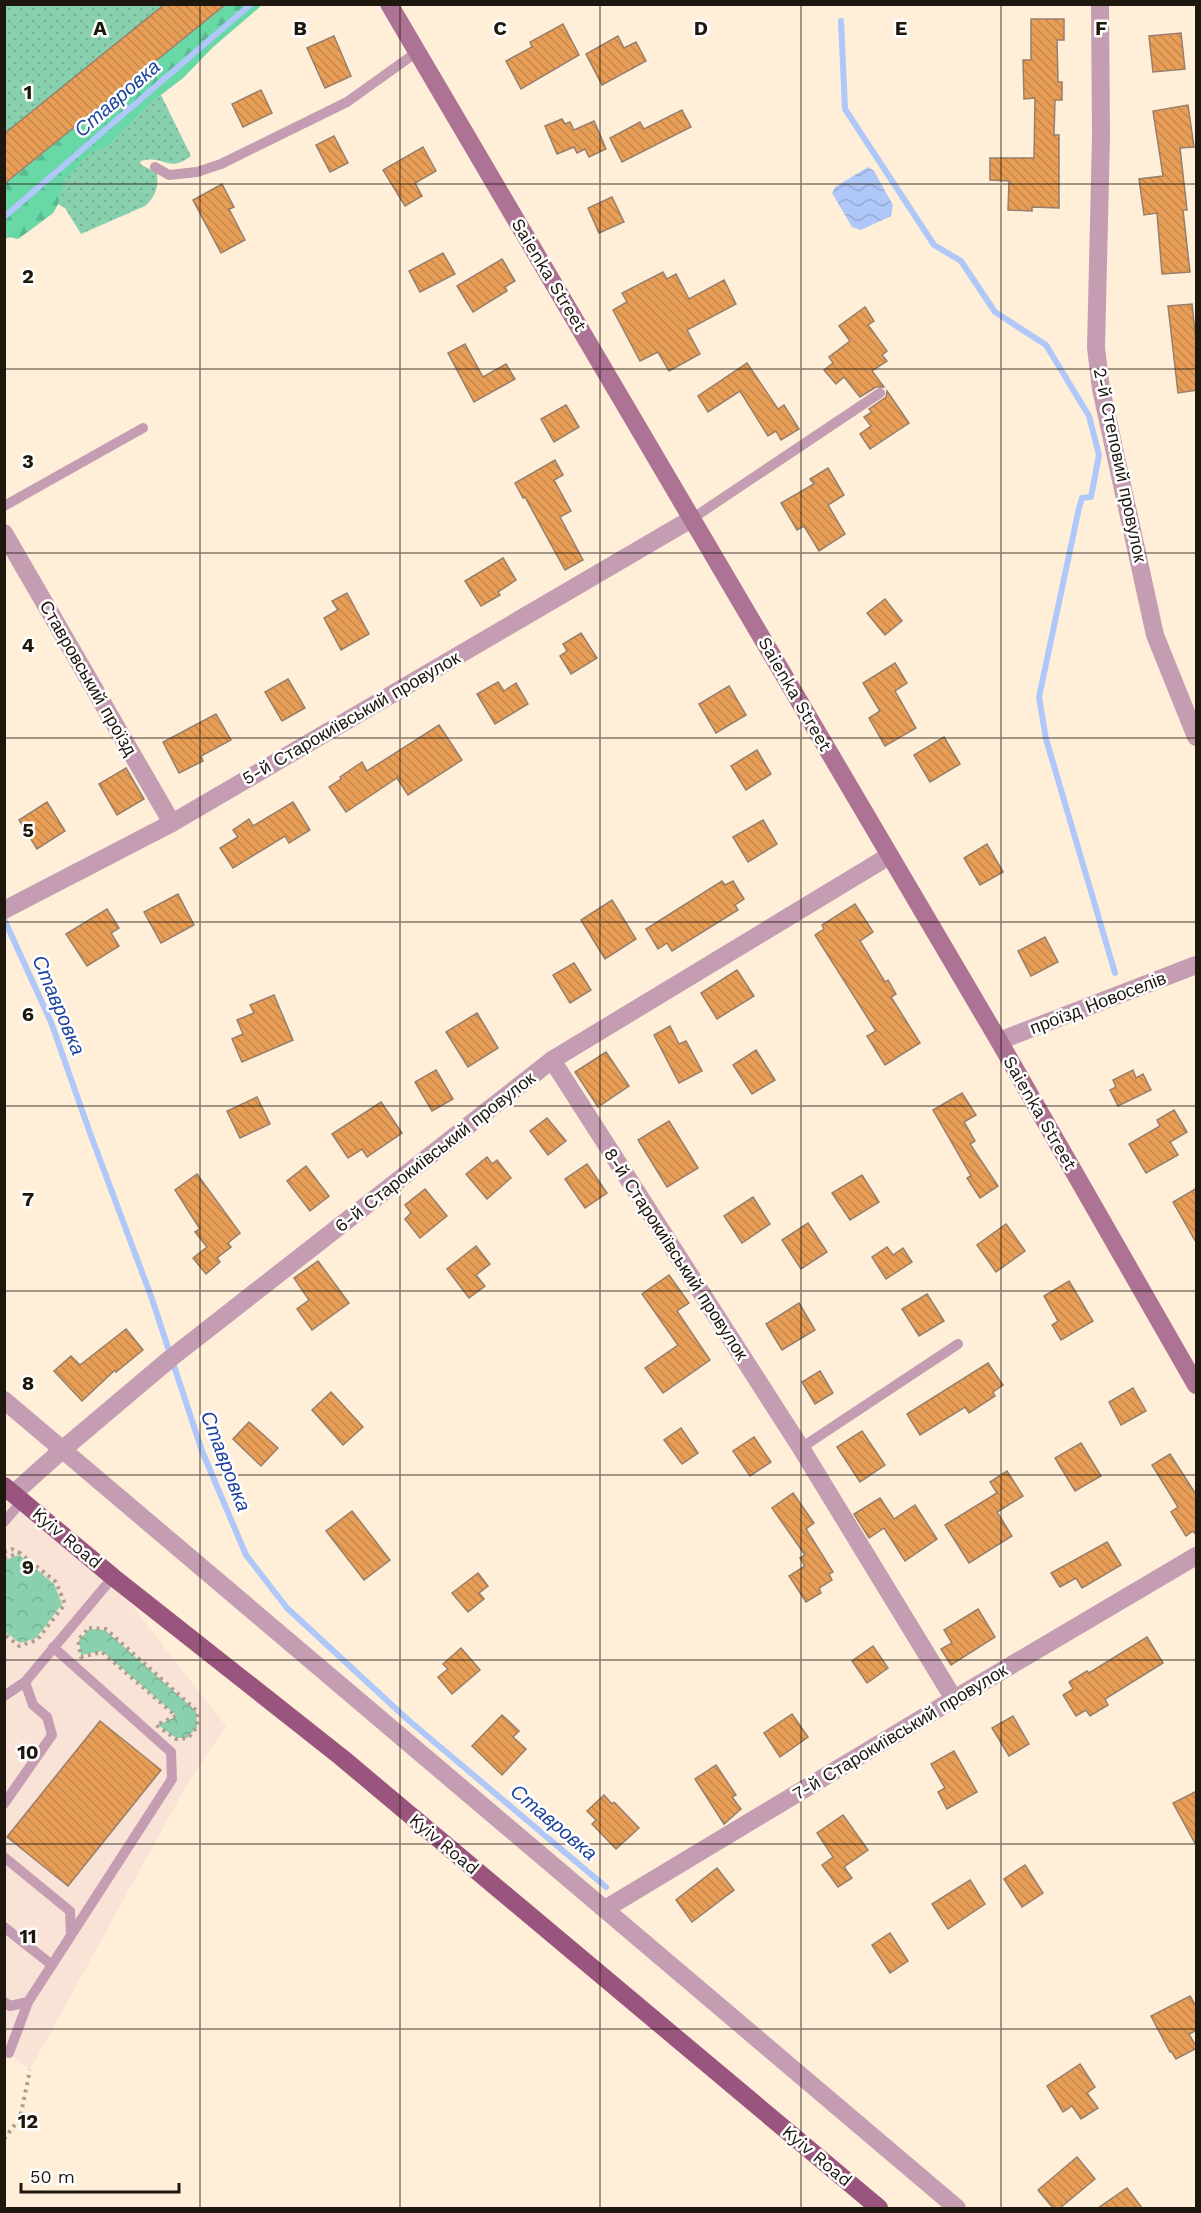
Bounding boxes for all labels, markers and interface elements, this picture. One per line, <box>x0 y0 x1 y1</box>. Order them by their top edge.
text: A <box>93 16 107 40</box>
text: B <box>293 16 307 40</box>
text: C <box>493 16 507 40</box>
text: D <box>694 16 708 40</box>
text: E <box>895 16 907 40</box>
text: F <box>1095 16 1107 40</box>
water label: Ставровка <box>69 54 165 142</box>
text: 1 <box>24 80 32 104</box>
street label: Saienka Street <box>507 214 592 335</box>
text: 2 <box>22 264 34 288</box>
street label: 2-й Степовий провулок <box>1090 366 1151 564</box>
text: 3 <box>22 449 34 473</box>
street label: Ставровський проїзд <box>35 596 142 759</box>
text: 4 <box>22 633 35 657</box>
street label: Saienka Street <box>754 633 837 755</box>
street label: 5-й Старокиївський провулок <box>238 646 463 789</box>
text: 5 <box>22 818 34 842</box>
water label: Ставровка <box>27 952 91 1058</box>
street label: проїзд Новоселів <box>1027 967 1169 1038</box>
text: 6 <box>22 1002 34 1026</box>
street label: Saienka Street <box>999 1052 1082 1174</box>
street label: 6-й Старокиївський провулок <box>330 1067 539 1236</box>
street label: 8-й Старокиївський провулок <box>600 1144 753 1364</box>
text: 7 <box>22 1187 34 1211</box>
text: 8 <box>22 1371 34 1395</box>
water label: Ставровка <box>196 1407 256 1515</box>
street label: Kyiv Road <box>28 1503 106 1573</box>
text: 9 <box>22 1555 34 1579</box>
street label: 7-й Старокиївський провулок <box>789 1659 1011 1804</box>
text: 10 <box>17 1740 39 1764</box>
water label: Ставровка <box>506 1779 602 1865</box>
street label: Kyiv Road <box>405 1809 483 1879</box>
text: 11 <box>19 1924 37 1948</box>
text: 12 <box>18 2109 38 2133</box>
street label: Kyiv Road <box>778 2121 856 2191</box>
scale bar <box>21 2156 178 2194</box>
text: 50 m <box>30 2166 75 2187</box>

